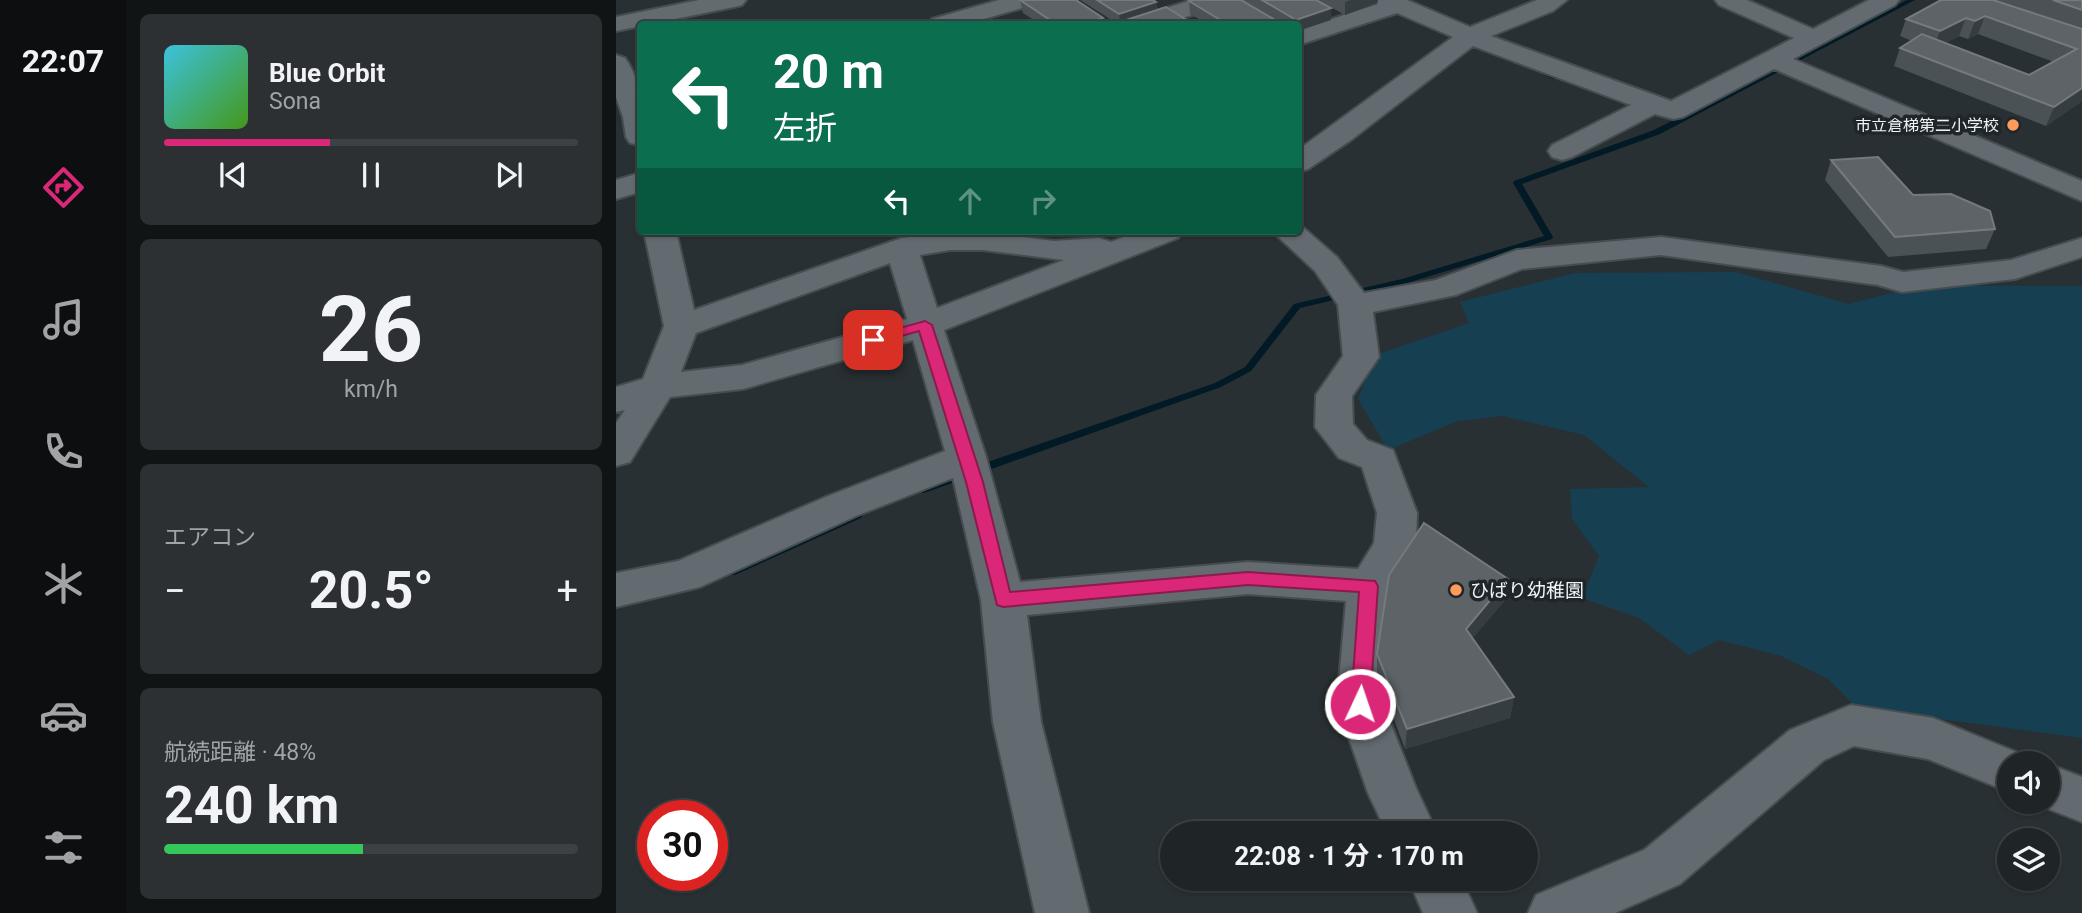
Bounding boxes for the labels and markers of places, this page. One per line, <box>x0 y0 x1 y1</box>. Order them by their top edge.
place label: 市立倉梯第二小学校 <box>1855 116 1999 135</box>
marker: 市立倉梯第二小学校 <box>2005 117 2021 133</box>
pin <box>843 310 903 370</box>
place label: ひばり幼稚園 <box>1470 579 1584 602</box>
marker: ひばり幼稚園 <box>1448 582 1464 598</box>

